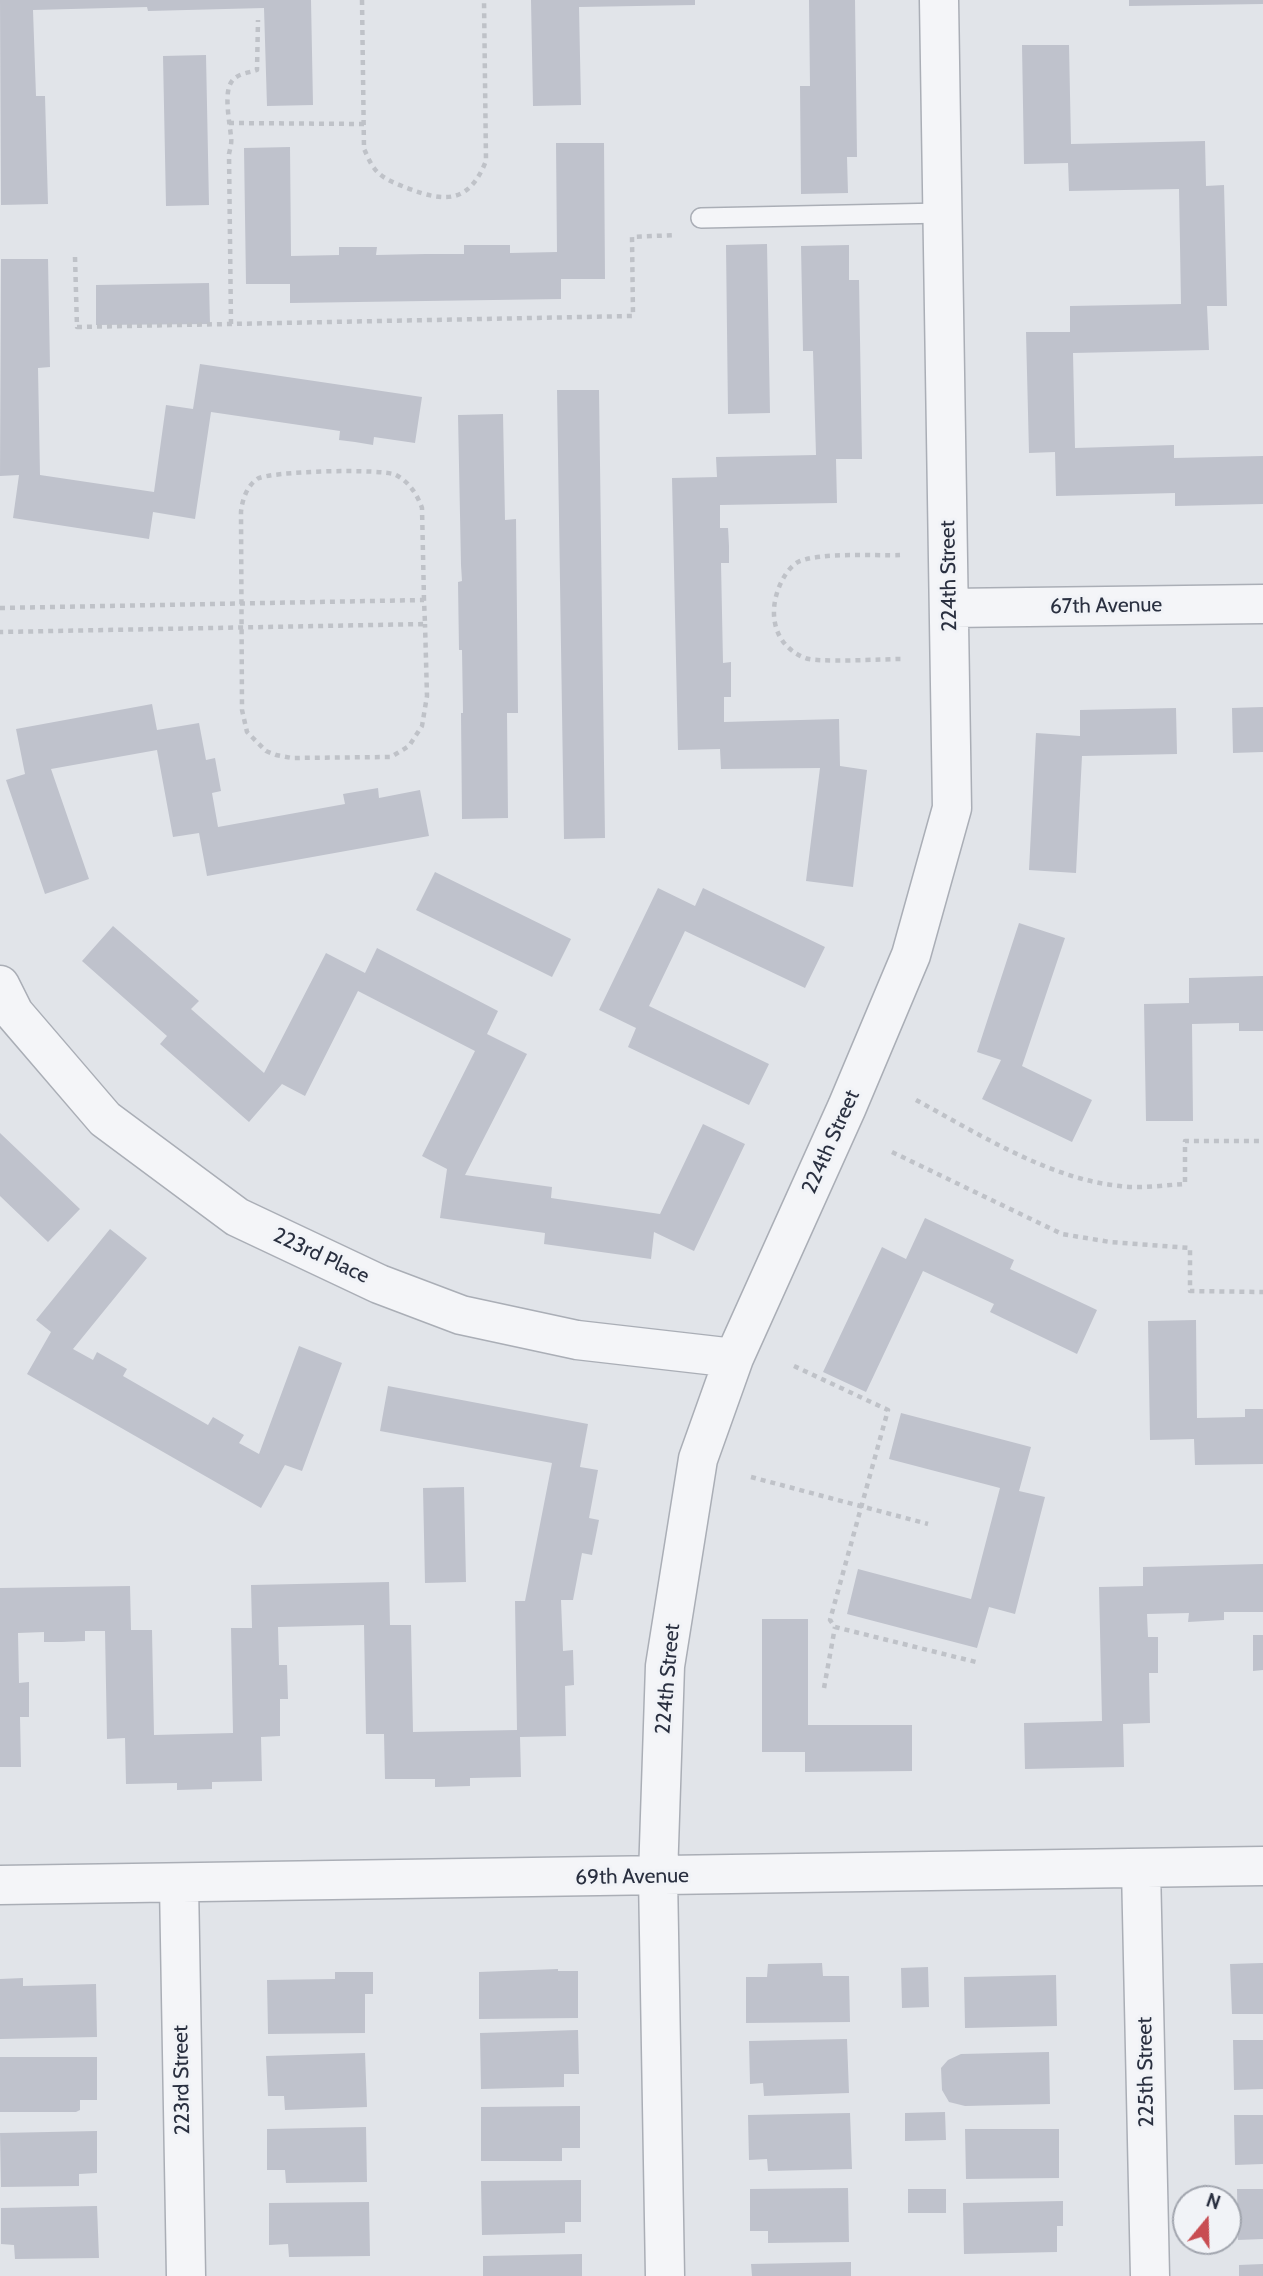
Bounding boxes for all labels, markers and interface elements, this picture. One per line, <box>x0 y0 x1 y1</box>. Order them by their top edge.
street label: 224th Street <box>935 520 963 632</box>
street label: 67th Avenue <box>1050 592 1162 620</box>
street label: 224th Street <box>797 1086 865 1198</box>
street label: 223rd Place <box>269 1223 373 1289</box>
street label: 224th Street <box>651 1622 685 1736</box>
street label: 69th Avenue <box>575 1863 689 1891</box>
street label: 225th Street <box>1132 2017 1160 2127</box>
street label: 223rd Street <box>168 2025 196 2135</box>
north arrow <box>1172 2185 1242 2255</box>
text: N <box>1203 2189 1223 2215</box>

